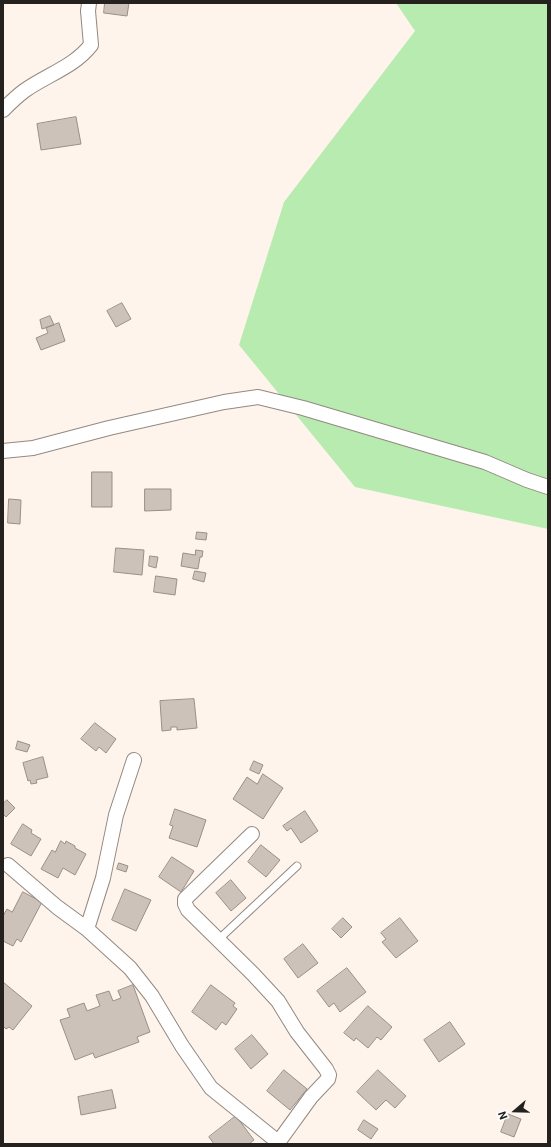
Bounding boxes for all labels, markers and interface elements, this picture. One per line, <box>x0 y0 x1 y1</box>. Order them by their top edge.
north arrow <box>495 1091 535 1131</box>
text: N <box>496 1109 511 1121</box>

